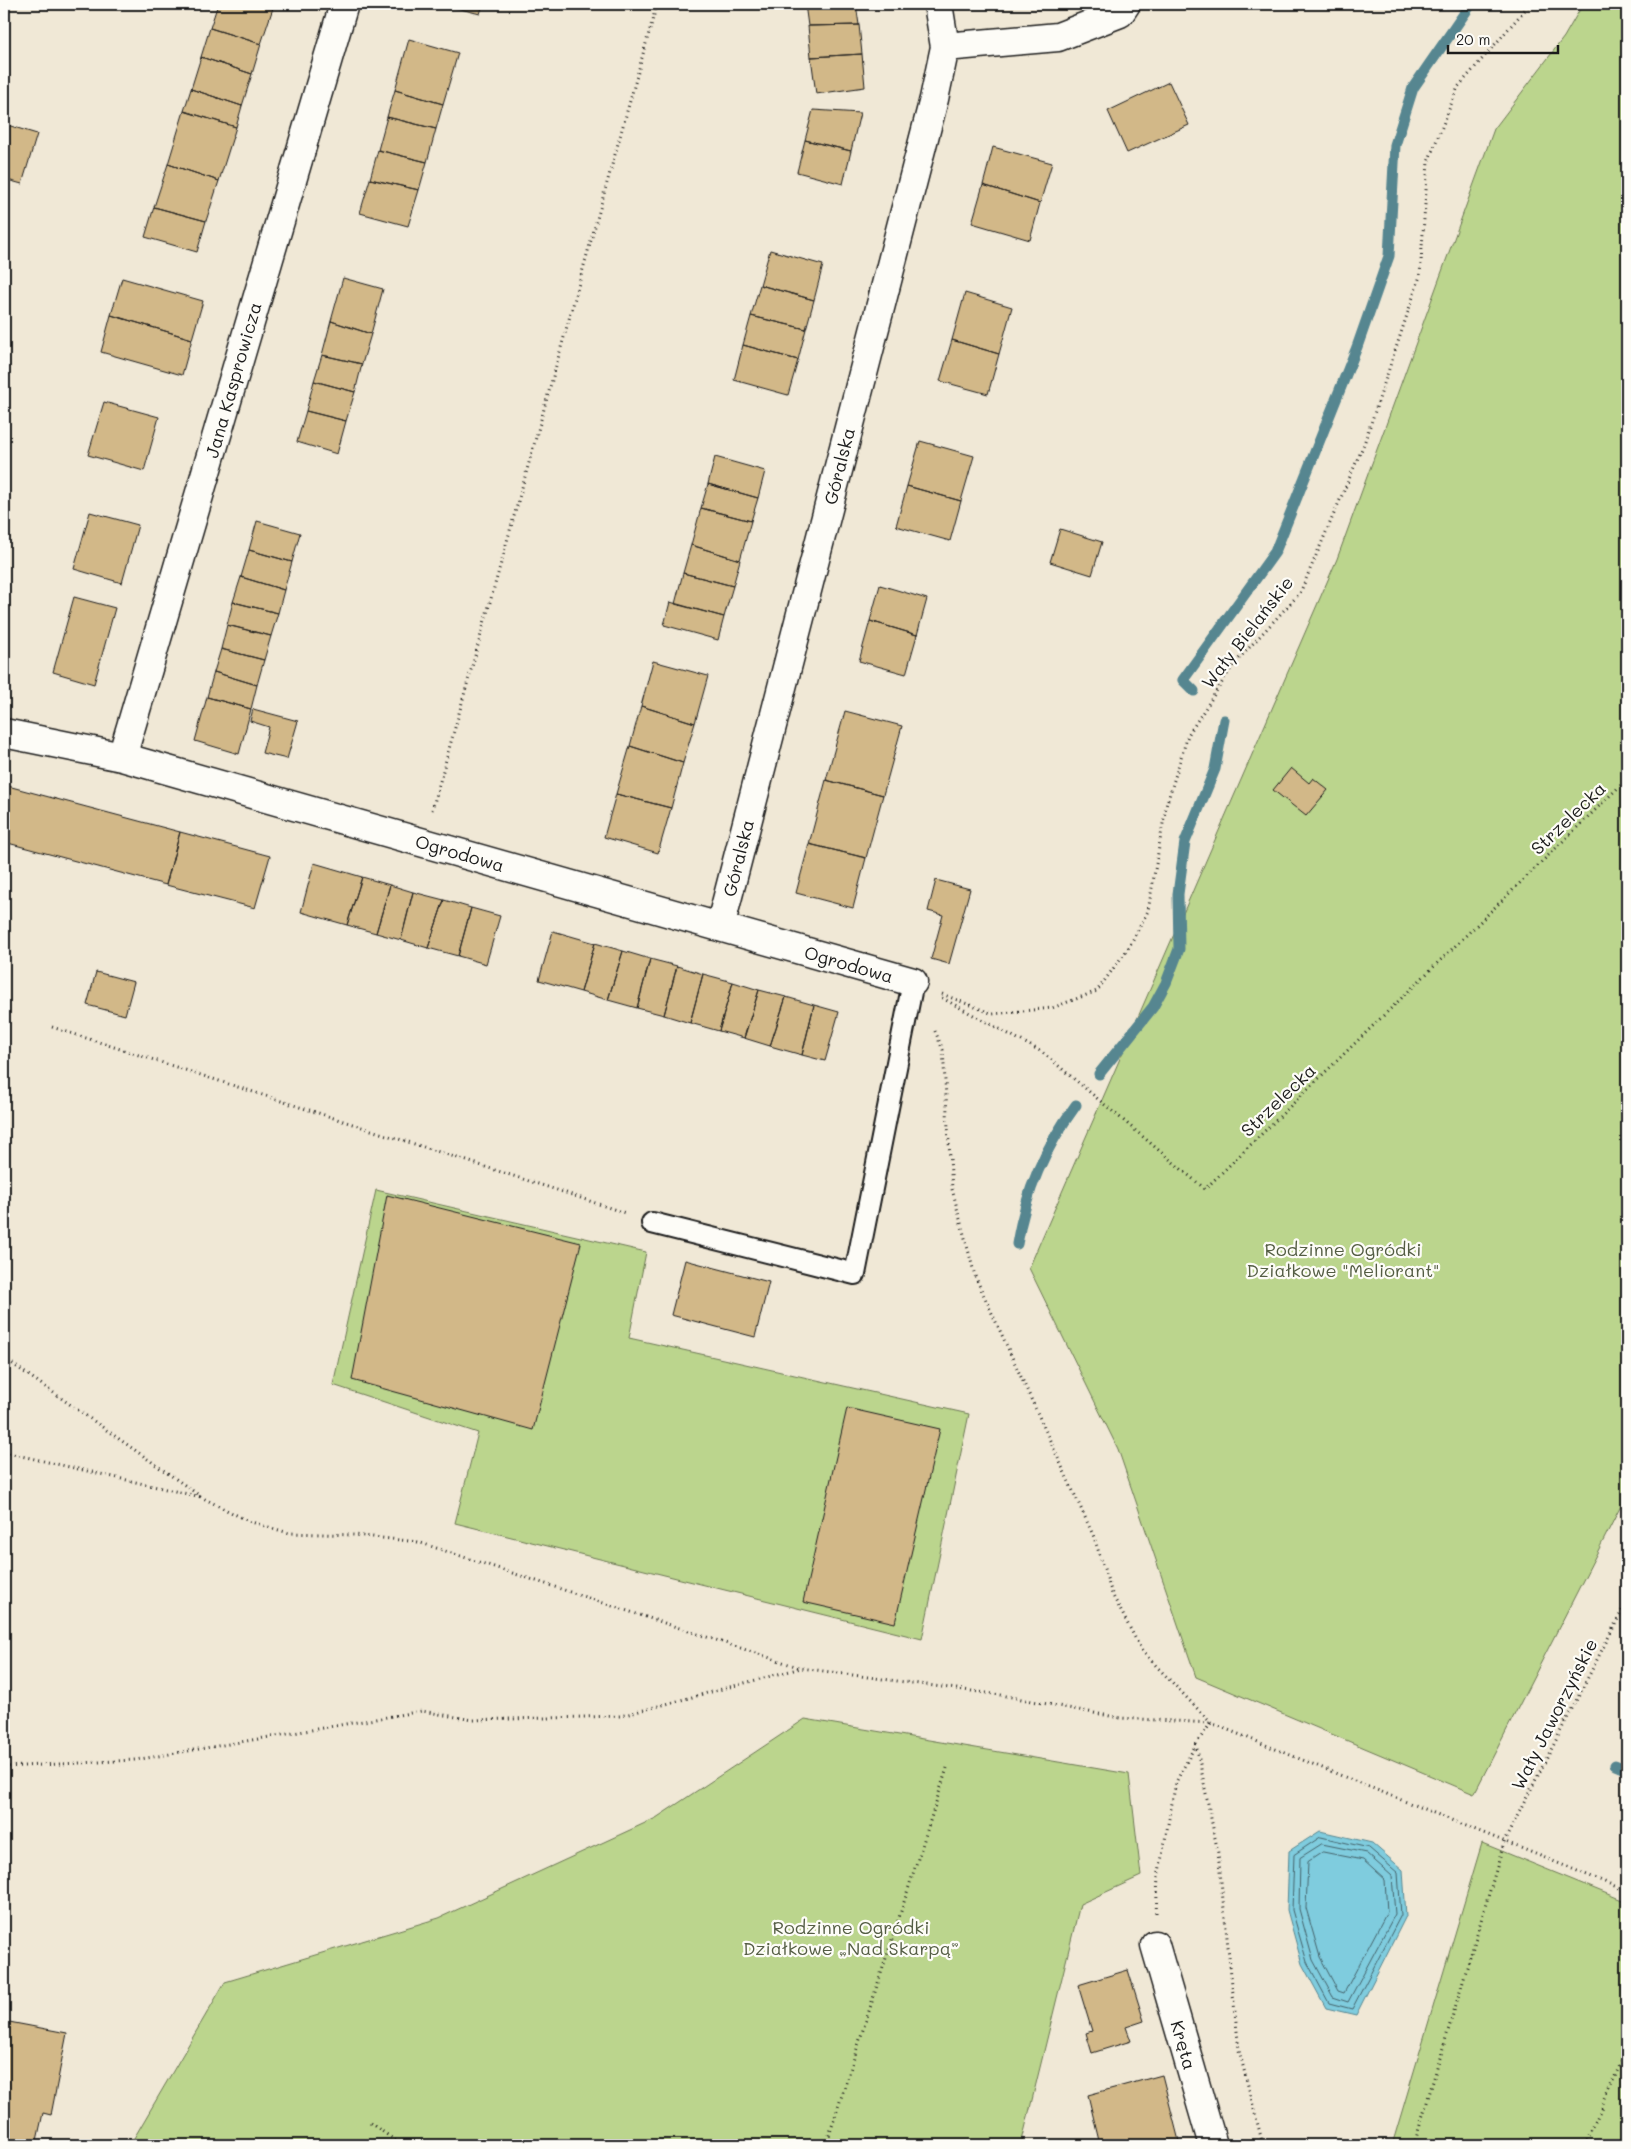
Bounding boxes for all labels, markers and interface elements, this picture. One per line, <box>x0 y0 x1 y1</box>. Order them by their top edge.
scale bar <box>1448 22 1558 54</box>
text: 20 m <box>1456 29 1490 49</box>
street label: Jana Kasprowicza <box>199 299 267 461</box>
street label: Góralska <box>818 425 860 507</box>
street label: Wały Bielańskie <box>1196 571 1298 693</box>
street label: Strzelecka <box>1525 776 1611 860</box>
street label: Góralska <box>717 817 759 899</box>
street label: Ogrodowa <box>413 829 507 877</box>
street label: Ogrodowa <box>802 940 896 988</box>
street label: Strzelecka <box>1235 1058 1321 1142</box>
park label: Rodzinne Ogródki Działkowe "Meliorant" <box>1247 1237 1439 1282</box>
street label: Wały Jaworzyńskie <box>1505 1634 1603 1794</box>
park label: Rodzinne Ogródki Działkowe „Nad Skarpą” <box>743 1915 959 1960</box>
street label: Kręta <box>1166 2018 1202 2072</box>

